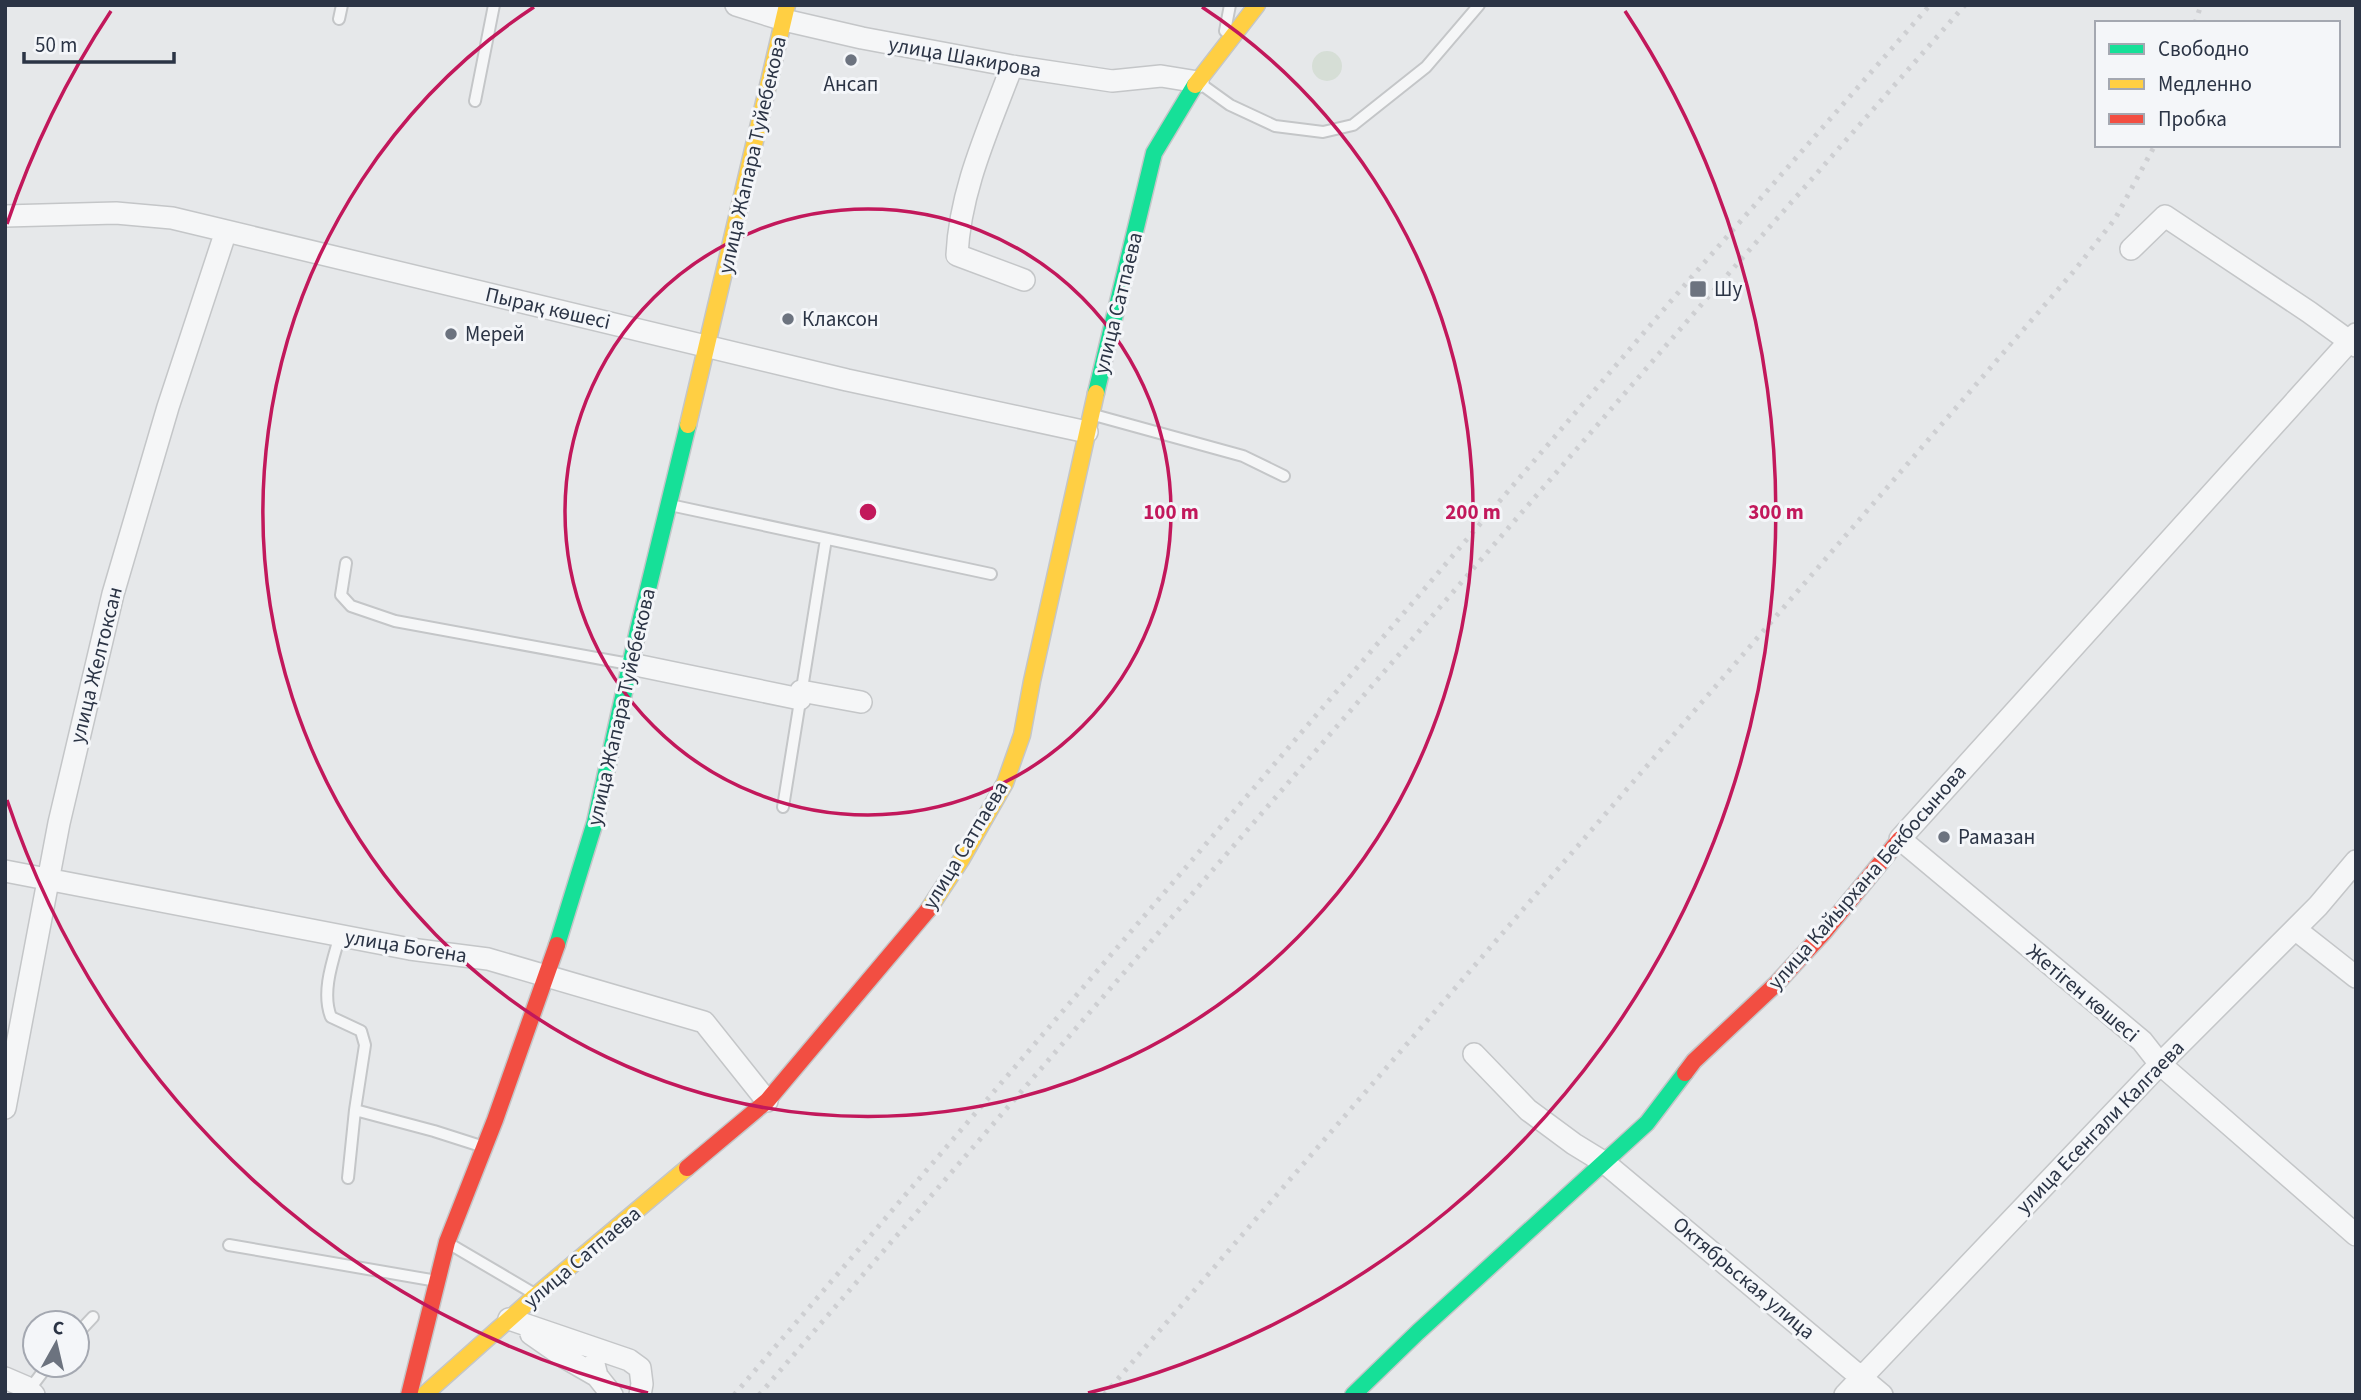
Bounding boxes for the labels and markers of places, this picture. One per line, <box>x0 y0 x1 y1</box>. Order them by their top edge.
marker: Ансап <box>843 52 859 68</box>
place label: Ансап <box>824 69 878 99</box>
place label: Шу <box>1714 274 1742 304</box>
marker: Шу <box>1688 279 1708 299</box>
place label: Клаксон <box>802 304 879 334</box>
marker: Клаксон <box>780 311 796 327</box>
place label: Мерей <box>465 319 525 349</box>
marker: Мерей <box>443 326 459 342</box>
centre of rings <box>856 500 880 524</box>
place label: Рамазан <box>1958 822 2035 852</box>
marker: Рамазан <box>1936 829 1952 845</box>

